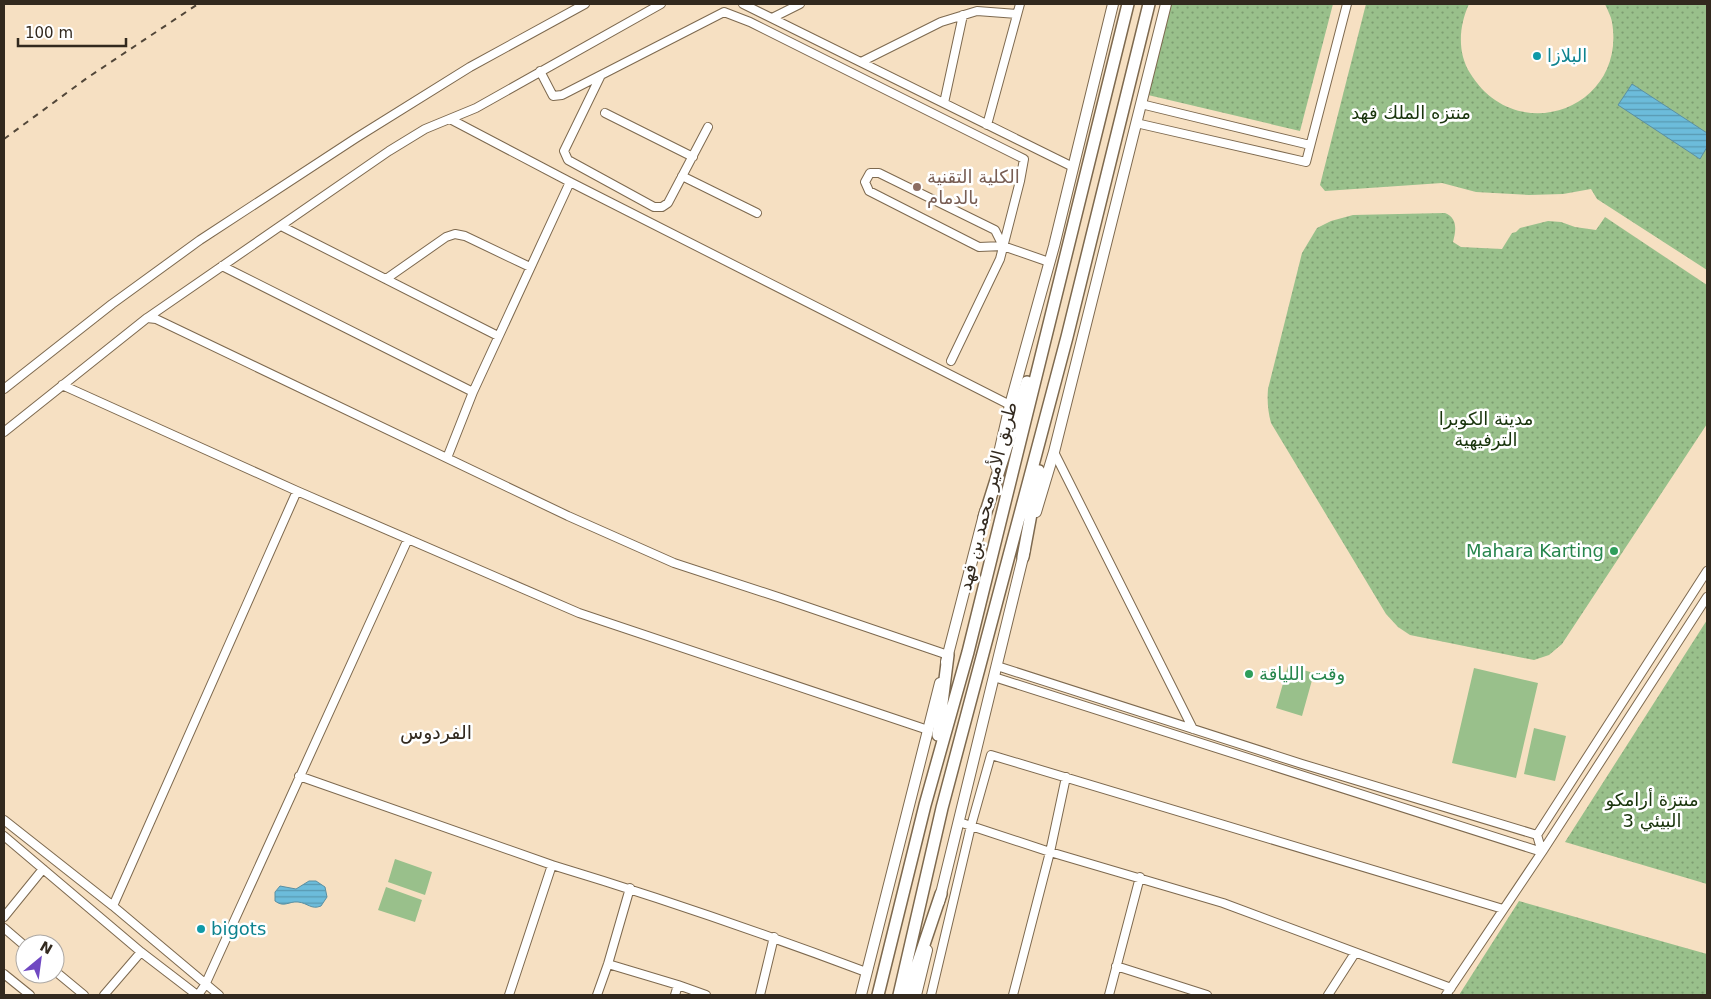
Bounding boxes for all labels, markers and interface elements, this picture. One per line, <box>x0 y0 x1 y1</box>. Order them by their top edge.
scale bar <box>18 15 125 47</box>
text: 100 m <box>25 24 73 42</box>
place label: البلازا <box>1547 45 1587 66</box>
marker: البلازا <box>1531 50 1543 62</box>
park label: منتزه الملك فهد <box>1351 102 1471 124</box>
place label: الكلية التقنية بالدمام <box>927 166 1020 208</box>
marker: الكلية التقنية بالدمام <box>911 181 923 193</box>
street label: طريق الأمير محمد بن فهد <box>954 399 1022 593</box>
park label: مدينة الكوبرا الترفيهية <box>1439 408 1533 451</box>
place label: Mahara Karting <box>1466 540 1604 561</box>
marker: Mahara Karting <box>1608 545 1620 557</box>
place label: وقت اللياقة <box>1259 663 1345 685</box>
marker: وقت اللياقة <box>1243 668 1255 680</box>
district label: الفردوس <box>400 721 472 744</box>
park label: منتزة أرامكو البيئي 3 <box>1604 788 1699 832</box>
place label: bigots <box>211 918 266 939</box>
marker: bigots <box>195 923 207 935</box>
north arrow <box>15 934 65 984</box>
text: N <box>37 938 55 957</box>

